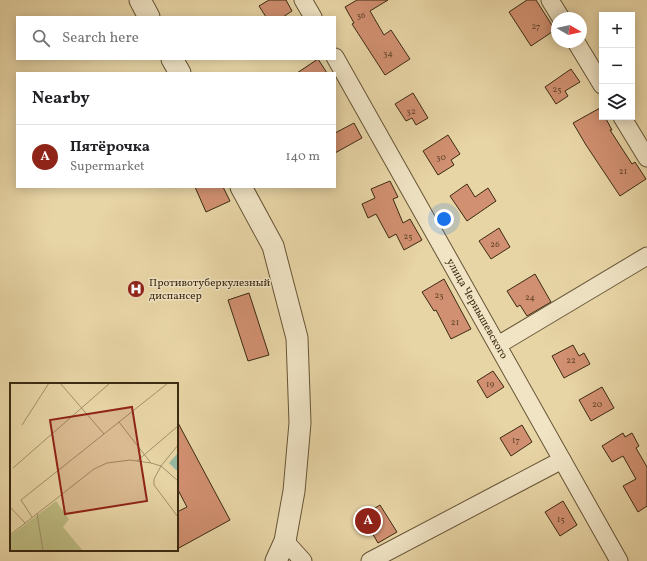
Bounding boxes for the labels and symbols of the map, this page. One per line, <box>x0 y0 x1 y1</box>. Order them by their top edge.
house number: 36 <box>356 9 366 22</box>
north arrow <box>551 12 587 48</box>
house number: 27 <box>532 20 540 33</box>
house number: 34 <box>383 47 393 60</box>
house number: 25 <box>552 83 562 96</box>
house number: 32 <box>406 105 416 118</box>
house number: 30 <box>436 151 447 164</box>
house number: 21 <box>619 165 627 178</box>
your location <box>434 209 454 229</box>
house number: 25 <box>403 230 413 243</box>
house number: 26 <box>490 238 500 251</box>
street label: улица Чернышевского <box>442 256 511 362</box>
place label: Противотуберкулезный диспансер <box>149 276 271 304</box>
hospital icon: Противотуберкулезный диспансер <box>126 279 146 299</box>
house number: 23 <box>434 289 444 302</box>
house number: 24 <box>525 291 535 304</box>
house number: 21 <box>451 316 459 329</box>
house number: 22 <box>566 354 576 367</box>
house number: 19 <box>486 378 494 391</box>
inset map <box>10 383 178 551</box>
house number: 20 <box>592 398 603 411</box>
house number: 17 <box>512 434 520 447</box>
pin: A <box>355 506 381 536</box>
house number: 15 <box>557 513 565 526</box>

